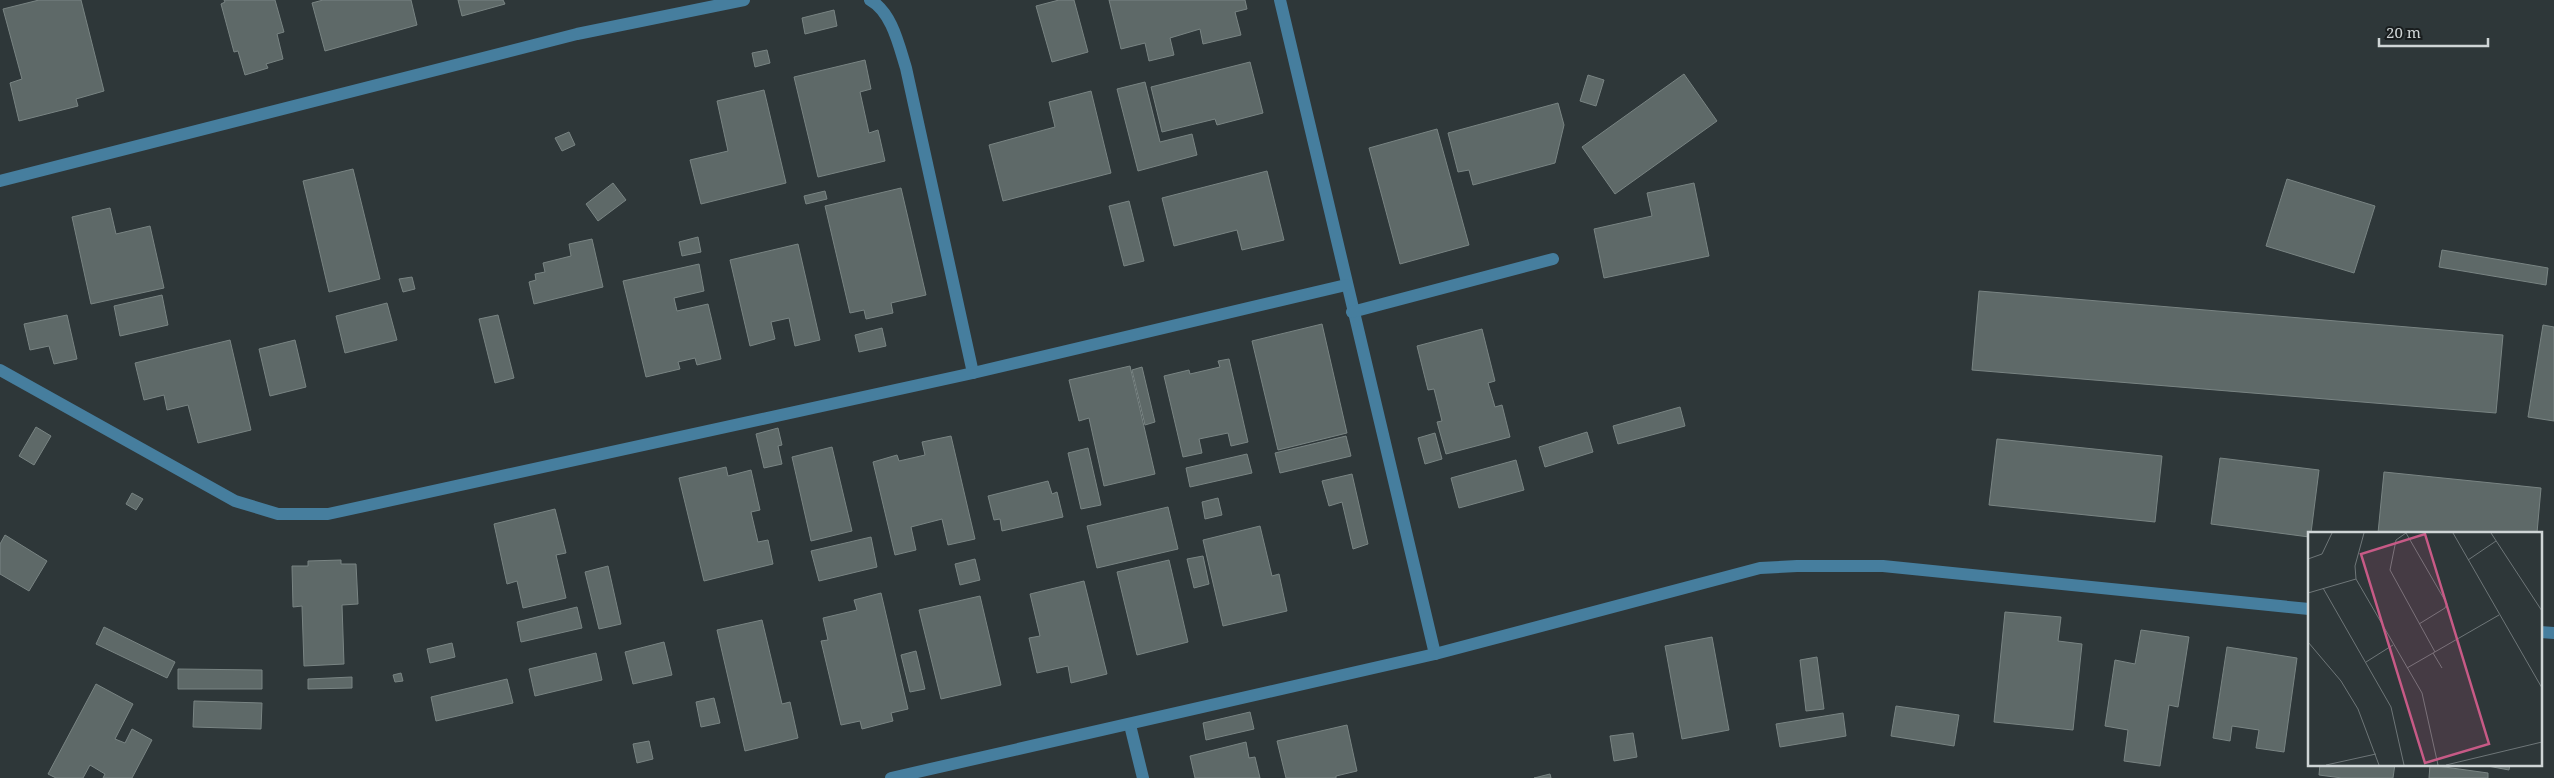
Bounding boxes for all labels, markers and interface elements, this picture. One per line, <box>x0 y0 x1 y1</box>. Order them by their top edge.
scale bar <box>2379 15 2488 47</box>
text: 20 m <box>2386 22 2421 42</box>
inset map <box>2308 532 2542 766</box>

